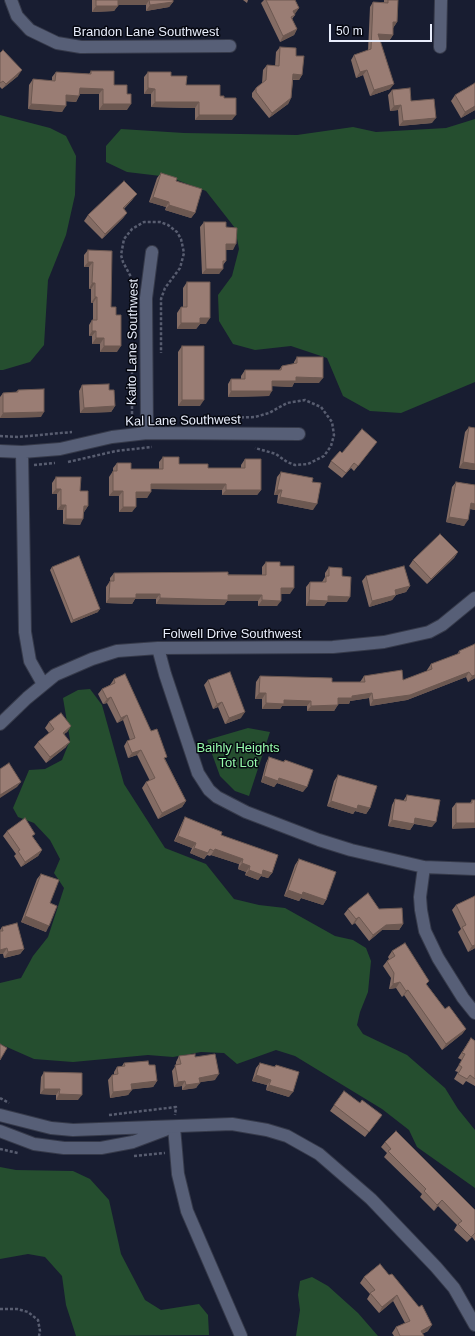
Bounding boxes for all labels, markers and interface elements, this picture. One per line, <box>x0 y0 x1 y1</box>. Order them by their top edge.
scale bar <box>331 16 434 42</box>
street label: Brandon Lane Southwest <box>73 24 219 40</box>
text: 50 m <box>336 24 363 38</box>
street label: Kaito Lane Southwest <box>124 279 142 405</box>
street label: Kal Lane Southwest <box>125 412 241 430</box>
street label: Folwell Drive Southwest <box>163 626 301 642</box>
park label: Baihly Heights Tot Lot <box>196 740 280 771</box>

